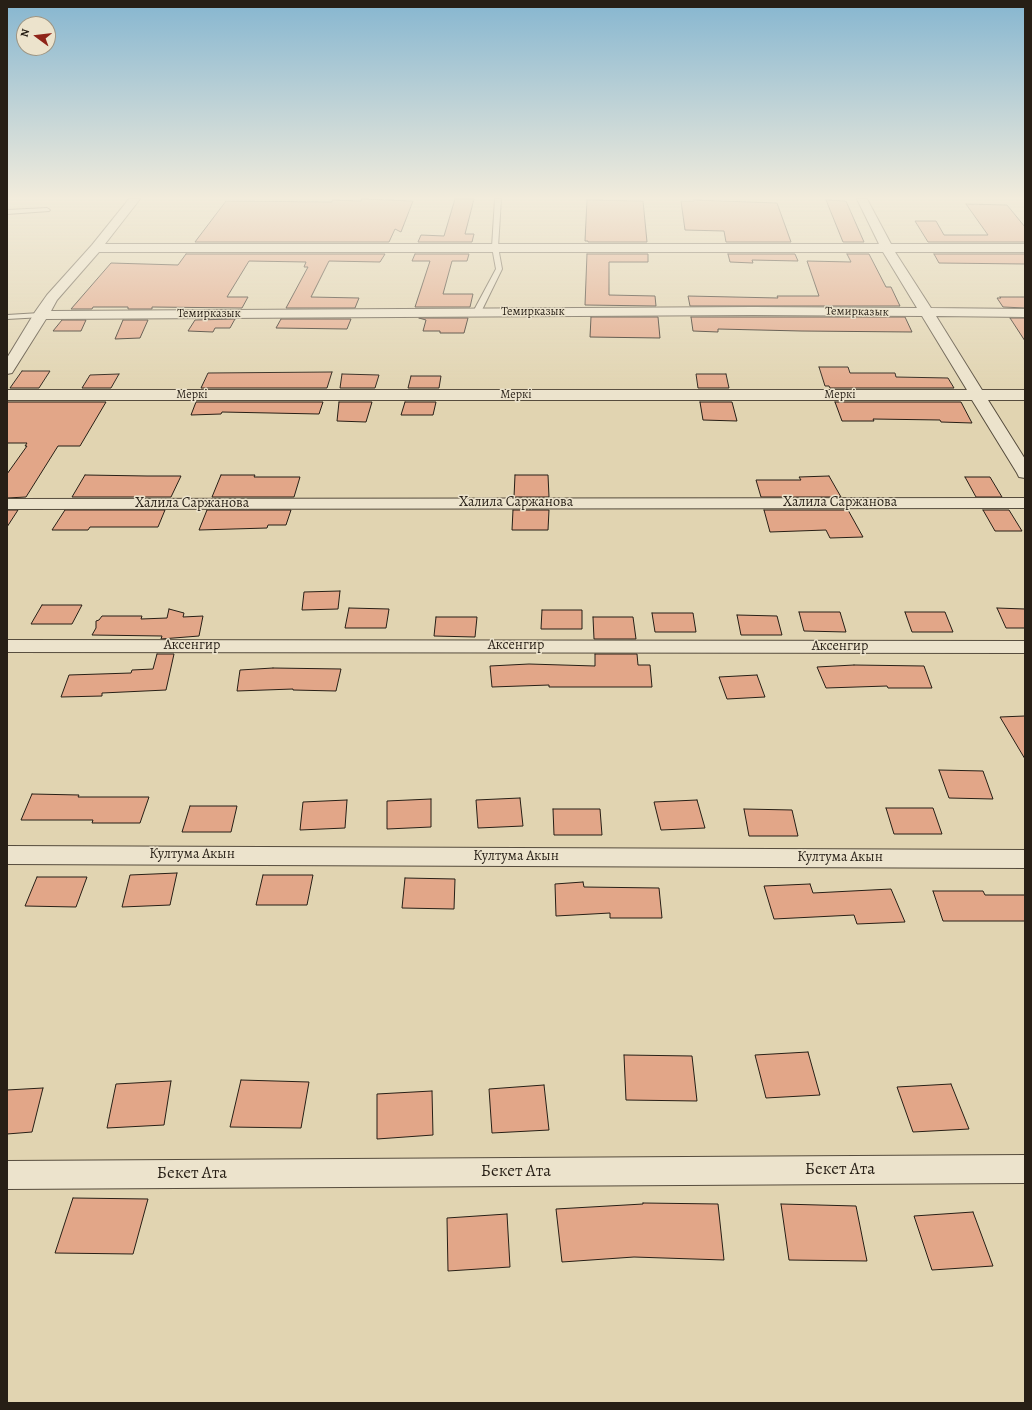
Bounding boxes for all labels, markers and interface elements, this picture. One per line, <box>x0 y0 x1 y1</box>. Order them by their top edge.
north arrow <box>16 16 56 56</box>
text: N <box>17 27 33 39</box>
street label: Темирказык <box>825 304 889 320</box>
street label: Темирказык <box>501 305 565 319</box>
street label: Темирказык <box>177 307 241 321</box>
street label: Меркі <box>176 388 208 402</box>
street label: Меркі <box>500 388 532 402</box>
street label: Меркі <box>824 388 856 402</box>
street label: Халила Саржанова <box>459 495 573 511</box>
street label: Халила Саржанова <box>783 495 897 511</box>
street label: Халила Саржанова <box>135 496 249 512</box>
street label: Аксенгир <box>164 638 220 654</box>
street label: Аксенгир <box>488 638 544 654</box>
street label: Аксенгир <box>812 639 868 655</box>
street label: Култума Акын <box>149 847 235 863</box>
street label: Култума Акын <box>473 849 559 865</box>
street label: Култума Акын <box>797 850 883 866</box>
street label: Бекет Ата <box>805 1160 875 1180</box>
street label: Бекет Ата <box>481 1162 551 1182</box>
street label: Бекет Ата <box>157 1164 227 1184</box>

